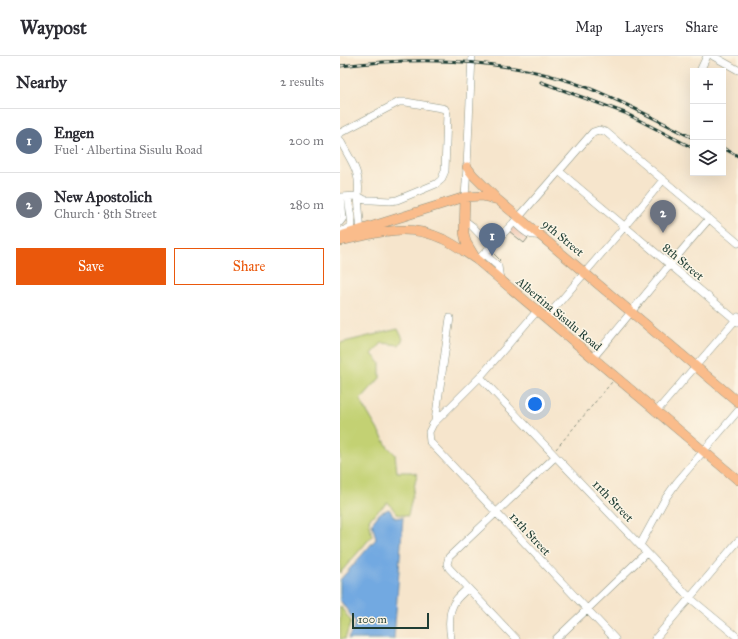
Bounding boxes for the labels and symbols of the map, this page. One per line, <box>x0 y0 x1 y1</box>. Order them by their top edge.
pin: 2 <box>650 200 676 233</box>
street label: 9th Street <box>539 217 587 260</box>
pin: 1 <box>479 223 505 256</box>
street label: 8th Street <box>659 241 707 284</box>
street label: Albertina Sisulu Road <box>513 274 605 354</box>
your location <box>525 394 545 414</box>
street label: 11th Street <box>590 477 637 525</box>
street label: 12th Street <box>506 509 554 559</box>
scale bar <box>352 611 429 630</box>

